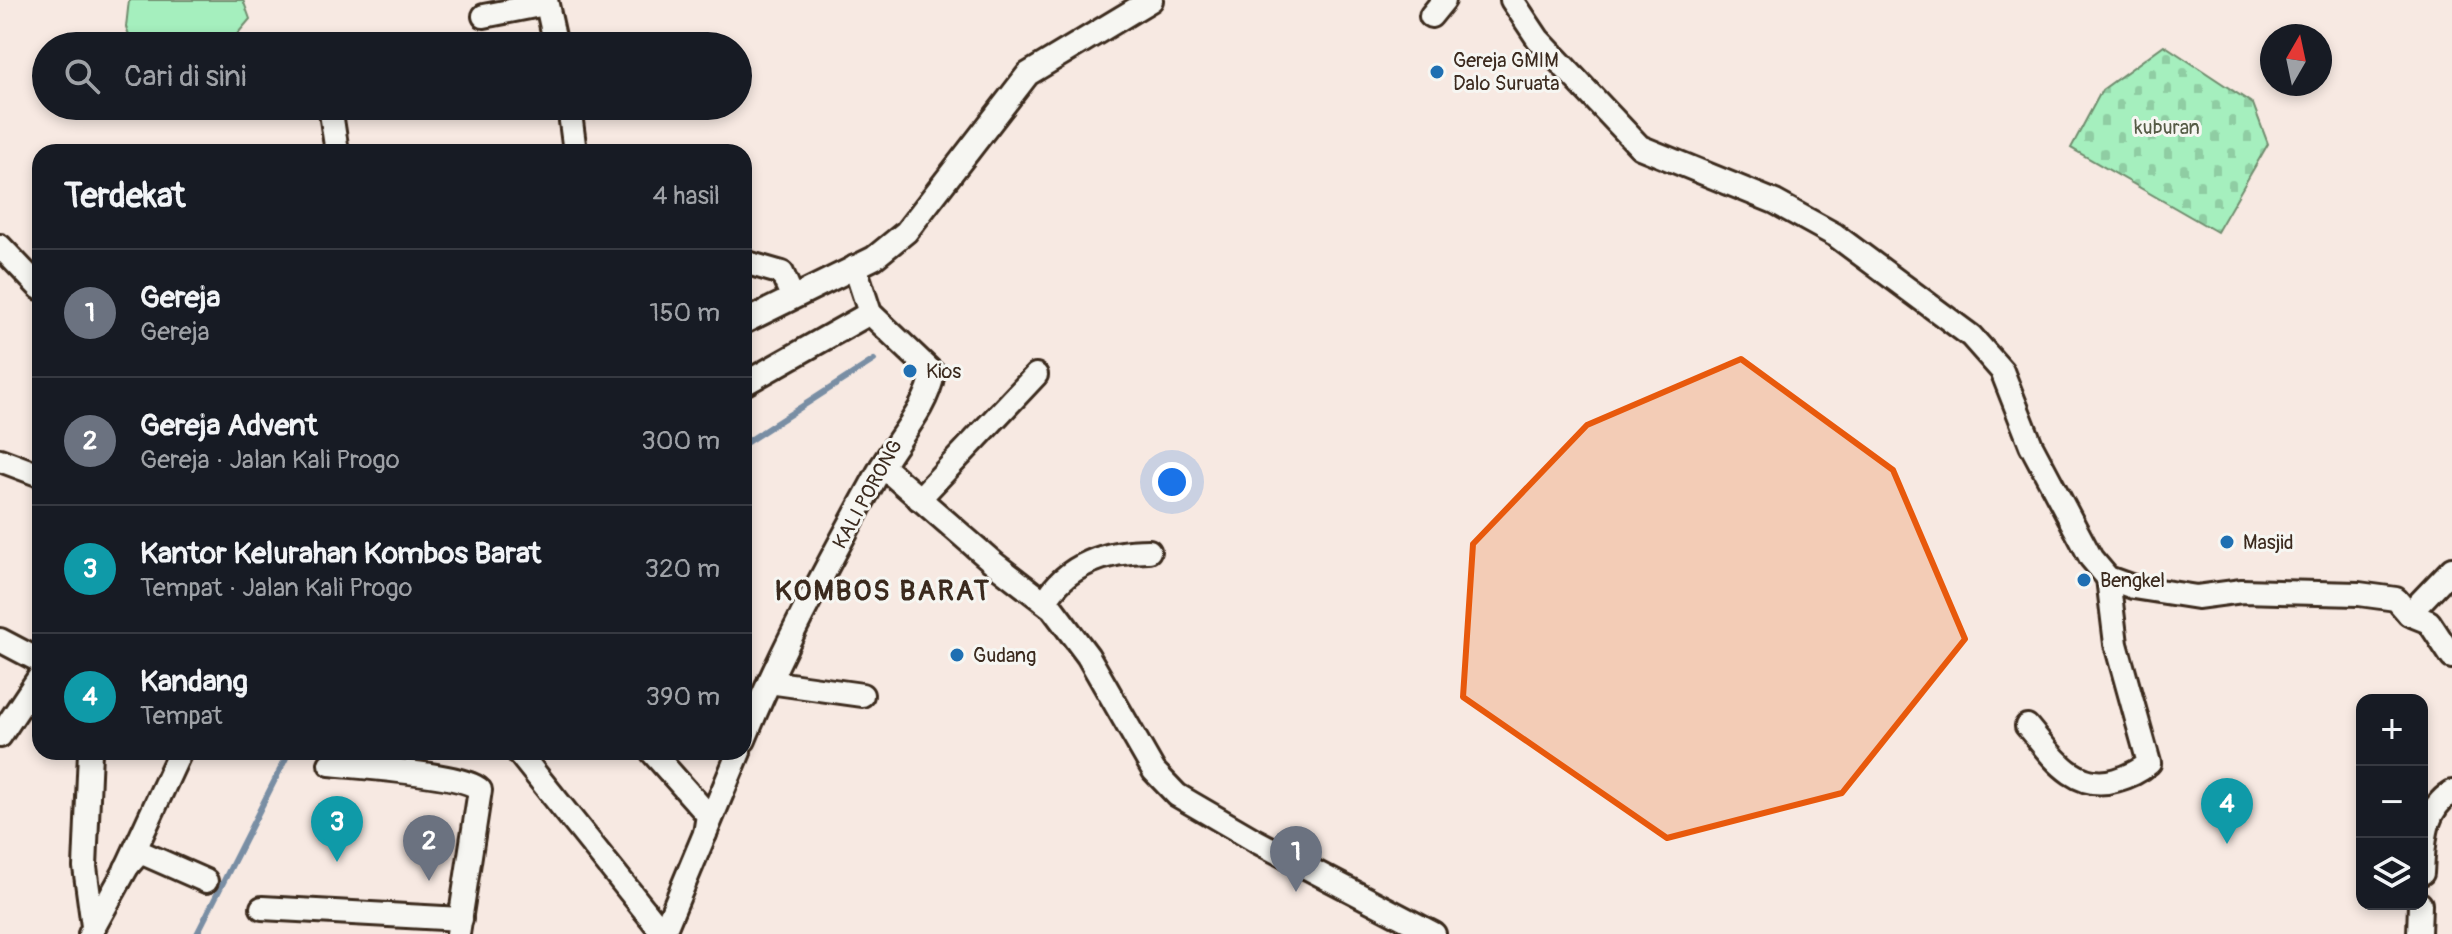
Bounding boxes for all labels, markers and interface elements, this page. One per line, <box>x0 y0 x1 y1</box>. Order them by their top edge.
north arrow <box>2260 24 2332 96</box>
search box <box>32 32 752 120</box>
place label: Gereja GMIM Dalo Suruata <box>1453 48 1560 96</box>
icon: search <box>60 54 104 98</box>
text: Cari di sini <box>124 58 246 95</box>
marker: Gereja GMIM Dalo Suruata <box>1428 63 1446 81</box>
park label: kuburan <box>2134 115 2200 140</box>
text: Terdekat <box>64 175 185 218</box>
text: 4 hasil <box>653 180 720 212</box>
text: Gereja <box>140 279 220 316</box>
text: 1 <box>85 297 95 329</box>
text: 150 m <box>649 297 720 329</box>
text: Gereja <box>140 316 210 348</box>
place label: Kios <box>926 359 961 384</box>
marker: Kios <box>901 362 919 380</box>
text: Gereja Advent <box>140 407 318 444</box>
text: 2 <box>83 425 97 457</box>
text: 300 m <box>641 425 720 457</box>
street label: KALI PORONG <box>827 435 908 553</box>
text: Gereja · Jalan Kali Progo <box>140 444 400 476</box>
your location <box>1152 462 1192 502</box>
place label: Masjid <box>2243 530 2294 555</box>
marker: Masjid <box>2218 533 2236 551</box>
text: Kantor Kelurahan Kombos Barat <box>140 535 541 572</box>
text: 3 <box>83 553 97 585</box>
text: 320 m <box>644 553 720 585</box>
place label: Bengkel <box>2100 568 2165 593</box>
marker: Bengkel <box>2075 571 2093 589</box>
text: Tempat · Jalan Kali Progo <box>140 572 412 604</box>
district label: KOMBOS BARAT <box>775 574 991 609</box>
place label: Gudang <box>973 643 1036 668</box>
marker: Gudang <box>948 646 966 664</box>
text: Kandang <box>140 663 248 700</box>
text: 4 <box>82 681 98 713</box>
text: 390 m <box>646 681 720 713</box>
map controls <box>2356 694 2428 910</box>
button: + <box>2356 694 2428 766</box>
text: Tempat <box>140 700 223 732</box>
button: − <box>2356 766 2428 838</box>
pin: 4 <box>2201 778 2253 844</box>
pin: 3 <box>311 796 363 862</box>
pin: 2 <box>403 815 455 881</box>
pin: 1 <box>1270 826 1322 892</box>
button: layers <box>2356 838 2428 910</box>

